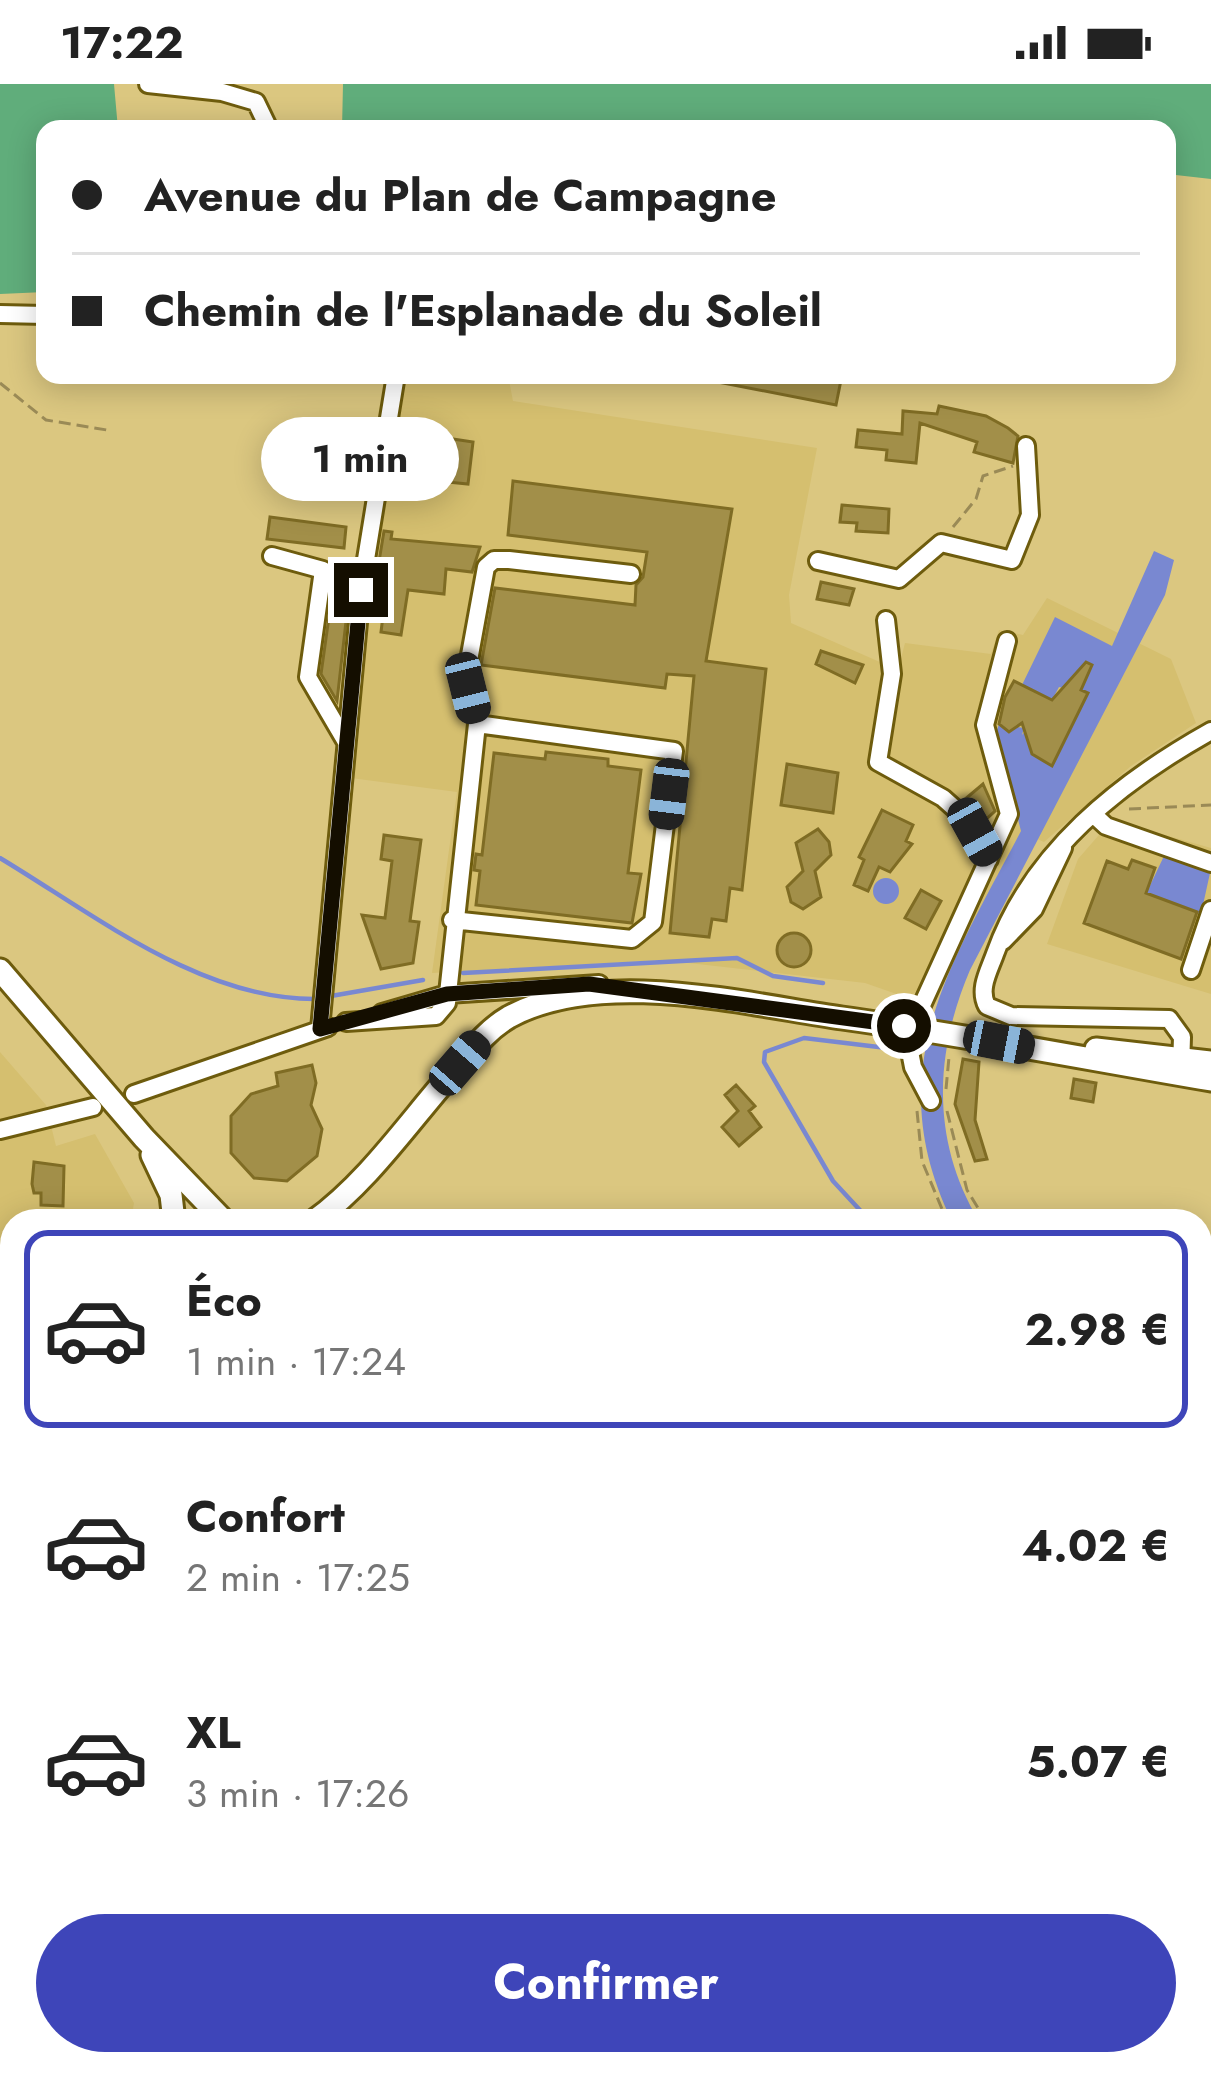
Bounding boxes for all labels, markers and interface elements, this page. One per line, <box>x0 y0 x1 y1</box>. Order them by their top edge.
text: 17:22 <box>60 10 184 75</box>
text: Avenue du Plan de Campagne <box>144 163 777 228</box>
text: Chemin de l'Esplanade du Soleil <box>144 278 822 343</box>
callout: 1 min <box>262 416 460 500</box>
text: 1 min <box>312 430 408 487</box>
route end <box>334 563 388 617</box>
car <box>442 649 494 727</box>
car <box>647 756 691 832</box>
car <box>942 792 1008 872</box>
route start <box>877 999 931 1053</box>
car <box>960 1017 1038 1067</box>
car <box>423 1024 497 1102</box>
text: Éco <box>186 1268 262 1333</box>
icon: car <box>42 1275 150 1383</box>
text: 2.98 € <box>1025 1297 1170 1362</box>
text: 1 min · 17:24 <box>186 1333 406 1390</box>
text: Confort <box>186 1484 345 1549</box>
icon: car <box>42 1491 150 1599</box>
text: 4.02 € <box>1022 1513 1170 1578</box>
text: 2 min · 17:25 <box>186 1549 410 1606</box>
text: XL <box>186 1700 241 1765</box>
icon: car <box>42 1707 150 1815</box>
text: 5.07 € <box>1027 1729 1170 1794</box>
text: 3 min · 17:26 <box>186 1765 410 1822</box>
button: Confirmer <box>36 1914 1176 2052</box>

